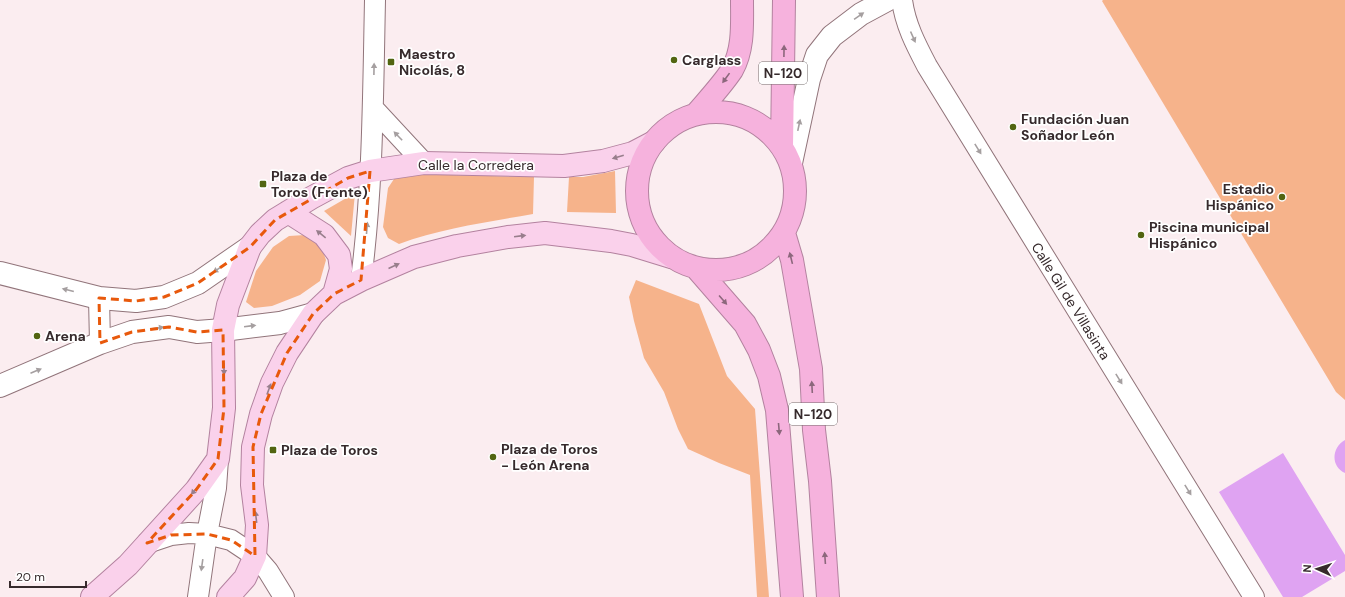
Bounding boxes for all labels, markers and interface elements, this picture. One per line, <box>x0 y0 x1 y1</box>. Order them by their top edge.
one-way arrow <box>854 12 864 20</box>
one-way arrow <box>910 32 916 44</box>
one-way arrow <box>781 44 787 57</box>
place label: Maestro Nicolás, 8 <box>399 45 465 79</box>
place label: Carglass <box>682 51 741 69</box>
marker: Carglass <box>669 55 679 65</box>
marker: Maestro Nicolás, 8 <box>386 57 396 67</box>
one-way arrow <box>371 62 377 75</box>
road number: N-120 <box>759 62 807 84</box>
one-way arrow <box>722 72 730 83</box>
place label: Fundación Juan Soñador León <box>1021 110 1129 144</box>
one-way arrow <box>796 119 802 131</box>
marker: Fundación Juan Soñador León <box>1008 122 1018 132</box>
one-way arrow <box>393 131 403 141</box>
one-way arrow <box>974 144 982 154</box>
one-way arrow <box>612 154 624 160</box>
street label: Calle la Corredera <box>418 156 534 174</box>
place label: Plaza de Toros (Frente) <box>271 167 368 201</box>
marker: Plaza de Toros (Frente) <box>258 179 268 189</box>
place label: Estadio Hispánico <box>1206 180 1274 214</box>
marker: Estadio Hispánico <box>1277 192 1287 202</box>
place label: Piscina municipal Hispánico <box>1149 218 1269 252</box>
one-way arrow <box>364 222 371 234</box>
one-way arrow <box>316 230 327 238</box>
marker: Piscina municipal Hispánico <box>1136 230 1146 240</box>
one-way arrow <box>514 233 526 239</box>
street label: Calle Gil de Villasinta <box>1028 239 1114 363</box>
one-way arrow <box>788 252 794 265</box>
one-way arrow <box>389 263 400 269</box>
one-way arrow <box>213 265 223 273</box>
one-way arrow <box>62 287 75 293</box>
one-way arrow <box>719 294 728 305</box>
one-way arrow <box>244 323 256 330</box>
one-way arrow <box>152 325 164 331</box>
place label: Arena <box>45 327 86 345</box>
marker: Arena <box>32 331 42 341</box>
one-way arrow <box>221 363 227 376</box>
one-way arrow <box>30 368 41 374</box>
one-way arrow <box>1116 373 1123 385</box>
one-way arrow <box>808 381 815 393</box>
one-way arrow <box>267 383 273 395</box>
road number: N-120 <box>789 403 837 425</box>
one-way arrow <box>776 423 783 435</box>
place label: Plaza de Toros - León Arena <box>501 440 598 474</box>
place label: Plaza de Toros <box>281 441 378 459</box>
marker: Plaza de Toros <box>268 445 278 455</box>
marker: Plaza de Toros - León Arena <box>488 452 498 462</box>
one-way arrow <box>1184 484 1191 496</box>
one-way arrow <box>191 485 199 496</box>
one-way arrow <box>253 511 259 523</box>
north arrow <box>1297 549 1337 589</box>
one-way arrow <box>822 552 829 564</box>
one-way arrow <box>199 559 205 571</box>
scale bar <box>10 563 86 589</box>
text: N <box>1300 564 1314 573</box>
text: 20 m <box>16 569 45 585</box>

